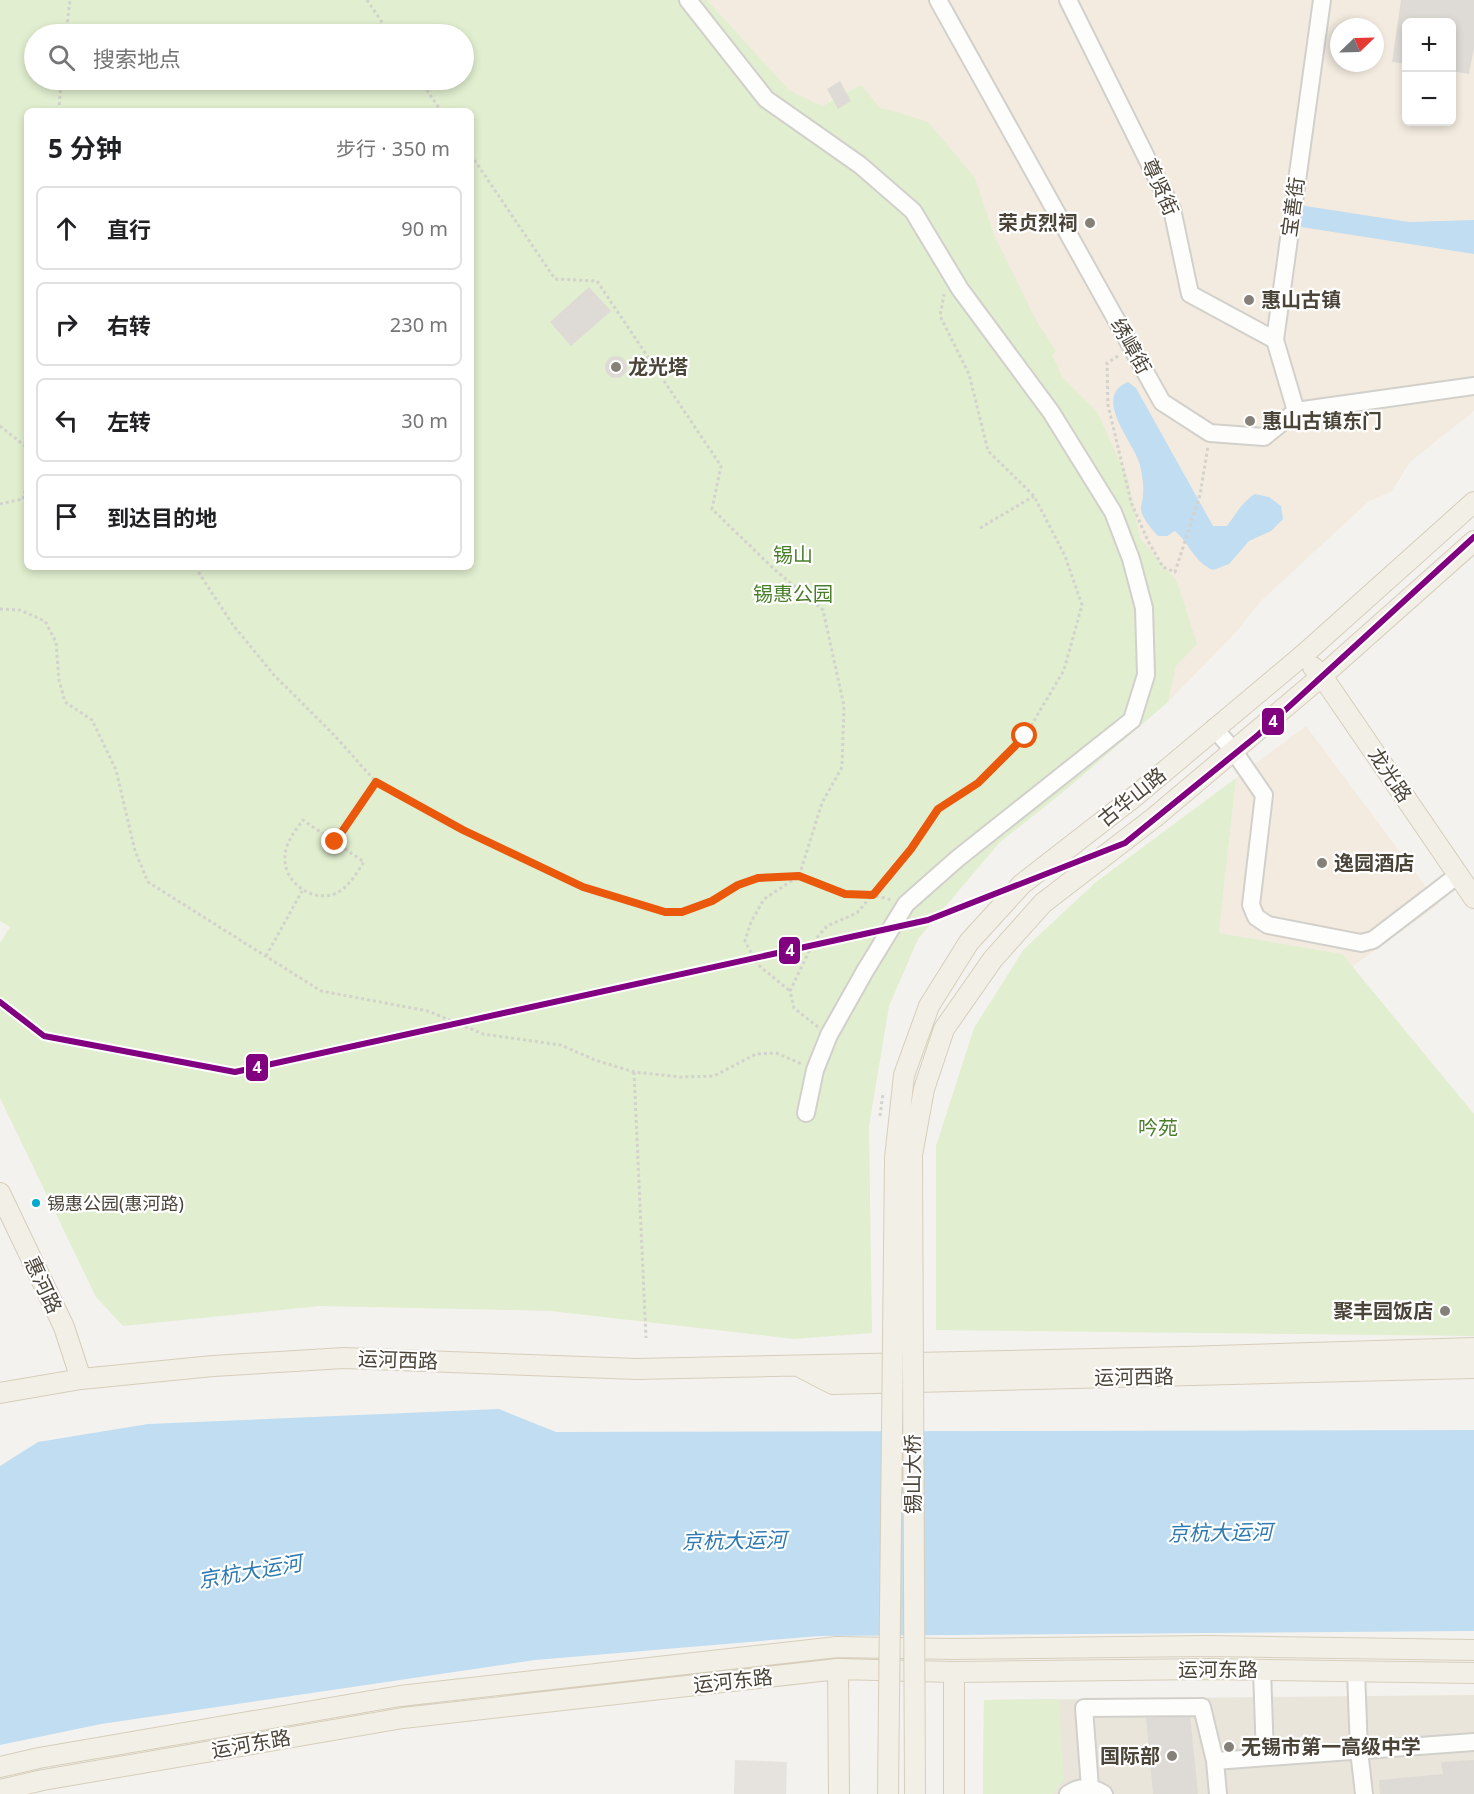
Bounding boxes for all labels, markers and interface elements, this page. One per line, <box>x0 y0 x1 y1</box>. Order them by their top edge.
north arrow <box>1330 18 1384 72</box>
map controls <box>1402 18 1456 126</box>
button: + <box>1402 18 1456 72</box>
search box <box>24 24 474 90</box>
icon: search <box>45 41 78 74</box>
text: 搜索地点 <box>93 43 181 73</box>
button: − <box>1402 72 1456 126</box>
text: 5 分钟 <box>48 130 122 166</box>
text: 步行 · 350 m <box>336 135 450 162</box>
street label: 尊贤街 <box>1136 154 1185 220</box>
street label: 宝善街 <box>1275 175 1310 239</box>
place label: 荣贞烈祠 <box>998 209 1078 236</box>
icon: ahead <box>50 212 83 245</box>
text: 直行 <box>107 214 151 244</box>
text: 90 m <box>401 215 448 242</box>
marker: 荣贞烈祠 <box>1083 216 1097 230</box>
place label: 惠山古镇 <box>1261 286 1341 313</box>
marker: 惠山古镇 <box>1242 293 1256 307</box>
icon: right <box>50 308 83 341</box>
text: 右转 <box>107 310 151 340</box>
text: 230 m <box>390 311 448 338</box>
street label: 绣嶂街 <box>1105 313 1158 379</box>
place label: 龙光塔 <box>628 353 688 380</box>
marker: 龙光塔 <box>609 360 623 374</box>
icon: left <box>50 404 83 437</box>
text: 左转 <box>107 406 151 436</box>
text: 30 m <box>401 407 448 434</box>
place label: 惠山古镇东门 <box>1262 407 1382 434</box>
marker: 惠山古镇东门 <box>1243 414 1257 428</box>
icon: arrive <box>50 500 83 533</box>
text: 到达目的地 <box>107 502 217 532</box>
park label: 锡山 <box>773 541 813 568</box>
park label: 锡惠公园 <box>753 580 833 607</box>
line badge: 4 <box>1261 707 1285 736</box>
text: 4 <box>1268 710 1278 732</box>
route start <box>1011 722 1037 748</box>
street label: 龙光路 <box>1362 742 1418 807</box>
street label: 古华山路 <box>1092 761 1171 832</box>
route end <box>321 828 347 854</box>
place label: 逸园酒店 <box>1334 849 1414 876</box>
marker: 逸园酒店 <box>1315 856 1329 870</box>
line badge: 4 <box>778 936 801 965</box>
text: 4 <box>785 939 795 961</box>
line badge: 4 <box>245 1053 269 1082</box>
text: 4 <box>252 1056 262 1078</box>
park label: 吟苑 <box>1138 1114 1178 1141</box>
place label: 锡惠公园(惠河路) <box>47 1191 184 1215</box>
marker: 锡惠公园(惠河路) <box>30 1197 42 1209</box>
street label: 惠河路 <box>19 1252 68 1318</box>
place label: 聚丰园饭店 <box>1333 1297 1433 1324</box>
marker: 聚丰园饭店 <box>1438 1304 1452 1318</box>
street label: 运河西路 <box>358 1345 438 1374</box>
street label: 运河西路 <box>1094 1362 1174 1391</box>
street label: 锡山大桥 <box>899 1434 926 1514</box>
water label: 京杭大运河 <box>1167 1517 1277 1547</box>
water label: 京杭大运河 <box>681 1525 791 1555</box>
water label: 京杭大运河 <box>196 1547 308 1594</box>
street label: 运河东路 <box>1178 1656 1258 1683</box>
street label: 运河东路 <box>692 1663 774 1698</box>
street label: 运河东路 <box>209 1723 293 1764</box>
place label: 无锡市第一高级中学 <box>1241 1733 1421 1760</box>
marker: 无锡市第一高级中学 <box>1222 1740 1236 1754</box>
place label: 国际部 <box>1100 1742 1160 1769</box>
marker: 国际部 <box>1165 1749 1179 1763</box>

